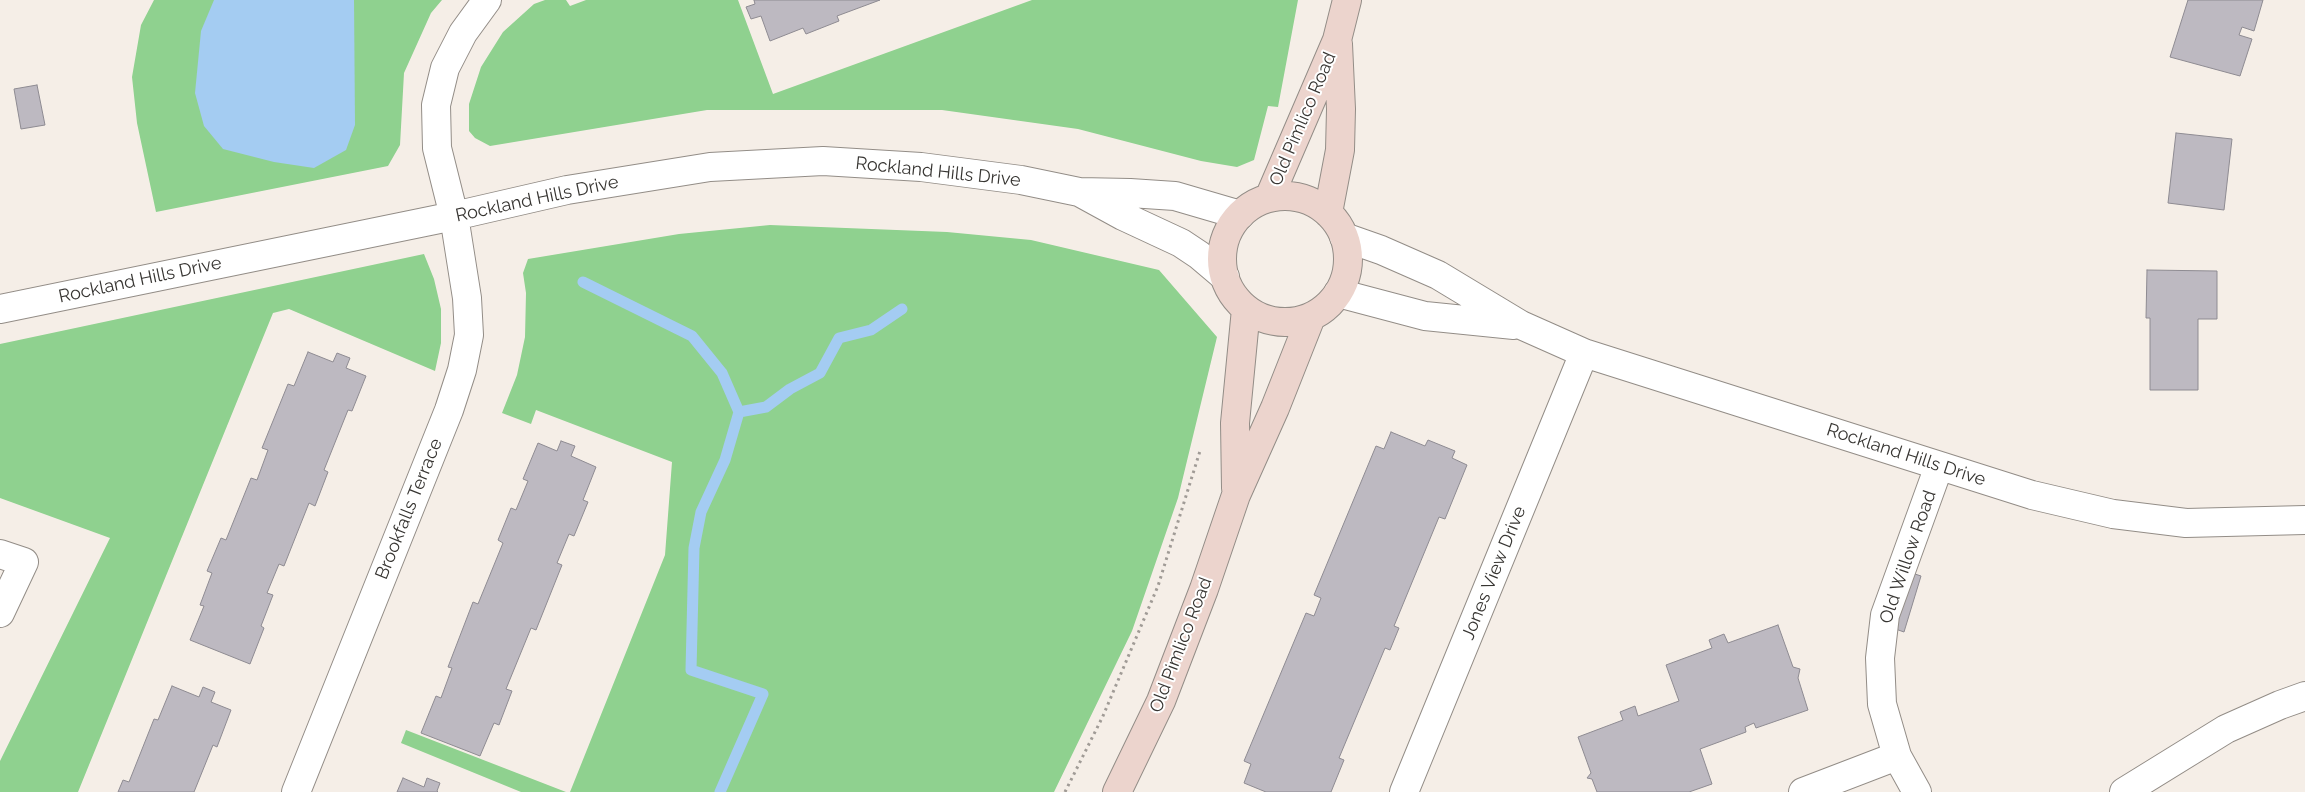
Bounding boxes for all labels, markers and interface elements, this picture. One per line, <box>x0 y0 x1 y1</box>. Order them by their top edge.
street label: Old Pimlico Road <box>1265 49 1341 189</box>
street label: Rockland Hills Drive <box>854 153 1022 191</box>
street label: Rockland Hills Drive <box>454 171 620 227</box>
street label: Rockland Hills Drive <box>57 252 223 308</box>
street label: Rockland Hills Drive <box>1824 419 1988 491</box>
street label: Brookfalls Terrace <box>371 435 447 583</box>
street label: Old Willow Road <box>1875 488 1941 626</box>
street label: Jones View Drive <box>1457 503 1531 643</box>
street label: Old Pimlico Road <box>1145 574 1217 716</box>

